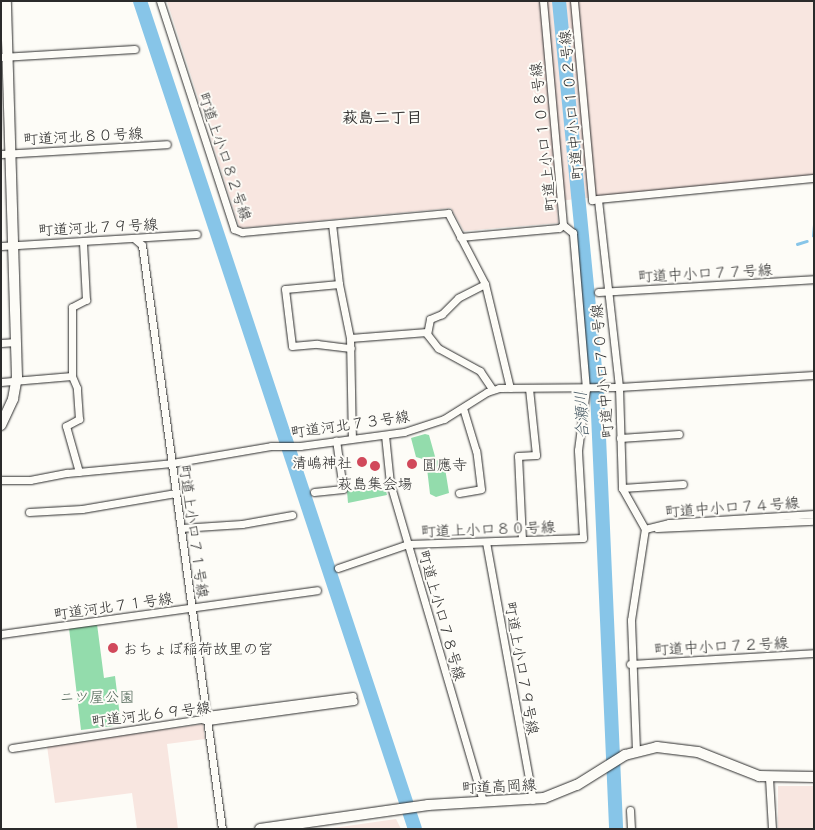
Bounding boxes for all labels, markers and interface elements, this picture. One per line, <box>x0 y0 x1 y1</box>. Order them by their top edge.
street label: 町道中小口１０２号線 <box>554 30 586 180</box>
street label: 町道上小口１０８号線 <box>525 61 559 213</box>
street label: 町道上小口８２号線 <box>196 89 256 223</box>
district label: 萩島二丁目 <box>342 106 422 126</box>
street label: 町道河北８０号線 <box>23 123 143 147</box>
street label: 町道河北７９号線 <box>38 214 158 238</box>
street label: 町道中小口７７号線 <box>637 259 773 285</box>
street label: 町道中小口７０号線 <box>586 303 616 439</box>
water label: 合瀬川 <box>569 391 591 439</box>
street label: 町道河北７３号線 <box>289 406 411 440</box>
place label: 清嶋神社 <box>292 453 352 471</box>
place label: 圓應寺 <box>422 455 467 473</box>
marker: 清嶋神社 <box>356 456 368 468</box>
marker: 圓應寺 <box>406 458 418 470</box>
marker: 萩島集会場 <box>369 460 381 472</box>
street label: 町道上小口７１号線 <box>177 463 213 599</box>
place label: 萩島集会場 <box>338 474 412 492</box>
street label: 町道中小口７４号線 <box>664 492 800 520</box>
street label: 町道上小口８０号線 <box>420 517 556 539</box>
street label: 町道上小口７８号線 <box>416 548 470 682</box>
street label: 町道河北７１号線 <box>52 588 174 622</box>
street label: 町道上小口７９号線 <box>502 600 544 736</box>
street label: 町道中小口７２号線 <box>653 632 789 658</box>
place label: おちょぼ稲荷故里の宮 <box>123 639 273 657</box>
marker: おちょぼ稲荷故里の宮 <box>107 642 119 654</box>
park label: ニツ屋公園 <box>60 687 134 705</box>
street label: 町道河北６９号線 <box>90 697 212 729</box>
street label: 町道高岡線 <box>461 774 537 796</box>

